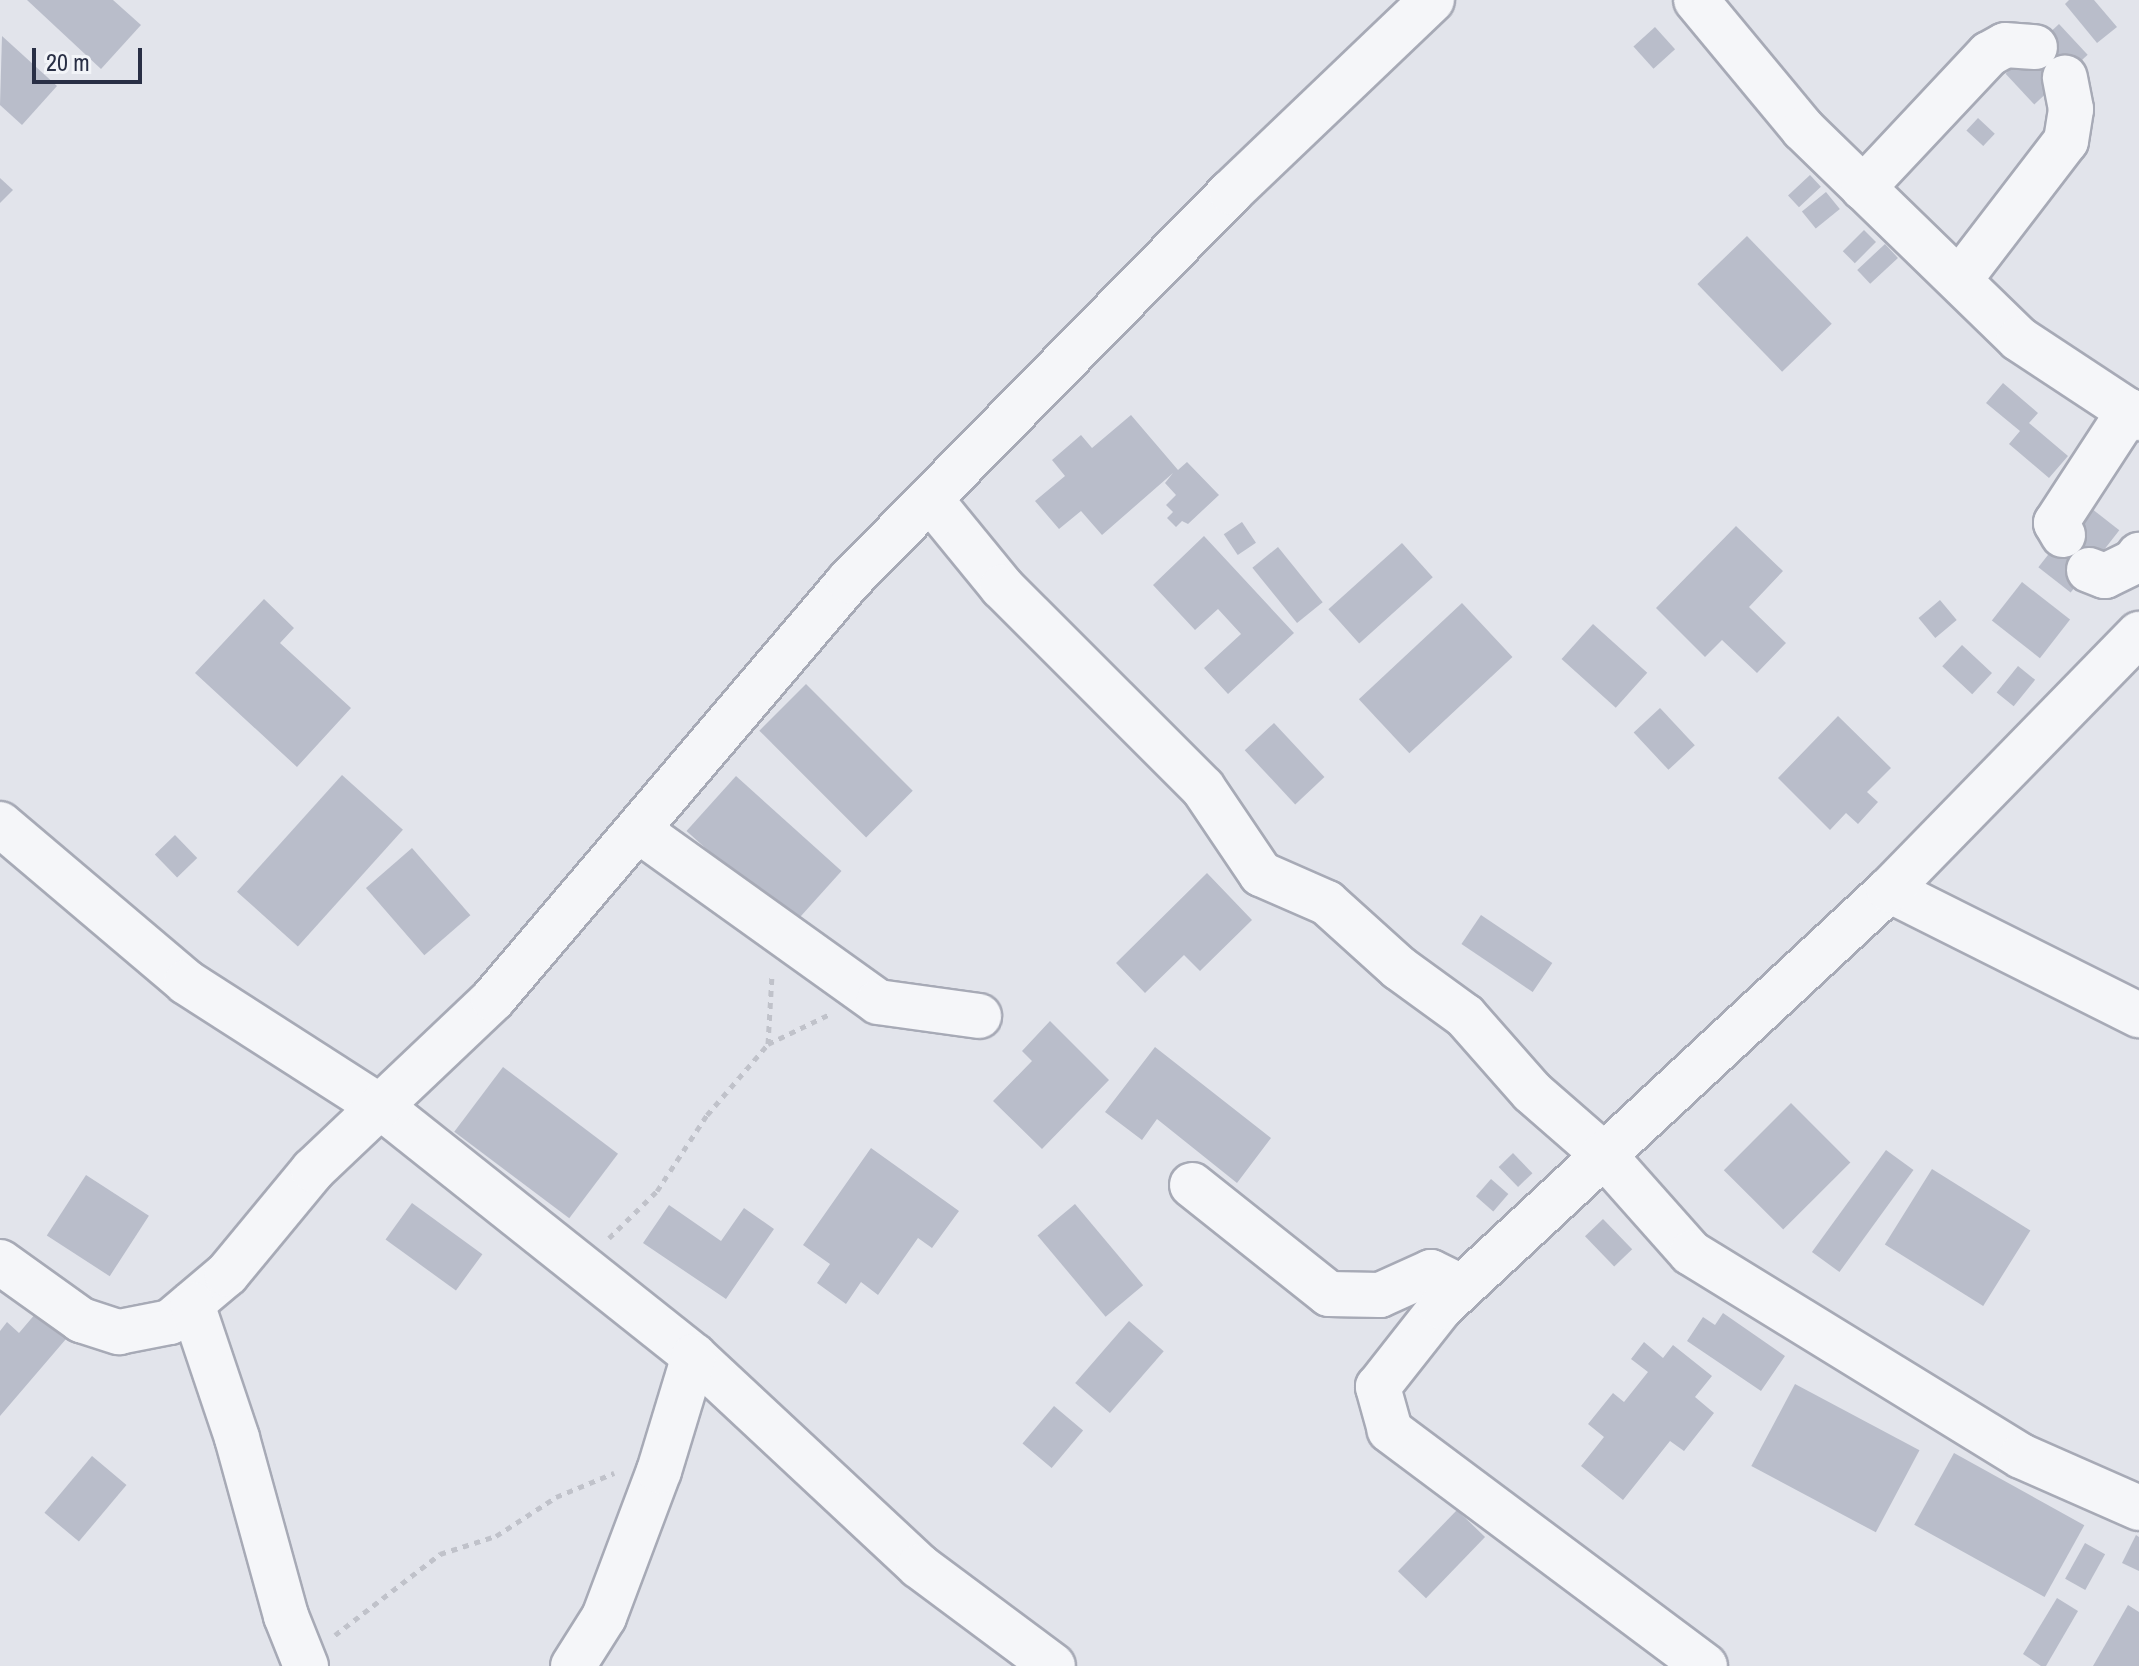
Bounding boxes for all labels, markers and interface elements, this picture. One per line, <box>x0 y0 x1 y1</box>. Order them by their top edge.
scale bar <box>36 32 146 82</box>
text: 20 m <box>46 46 90 78</box>

